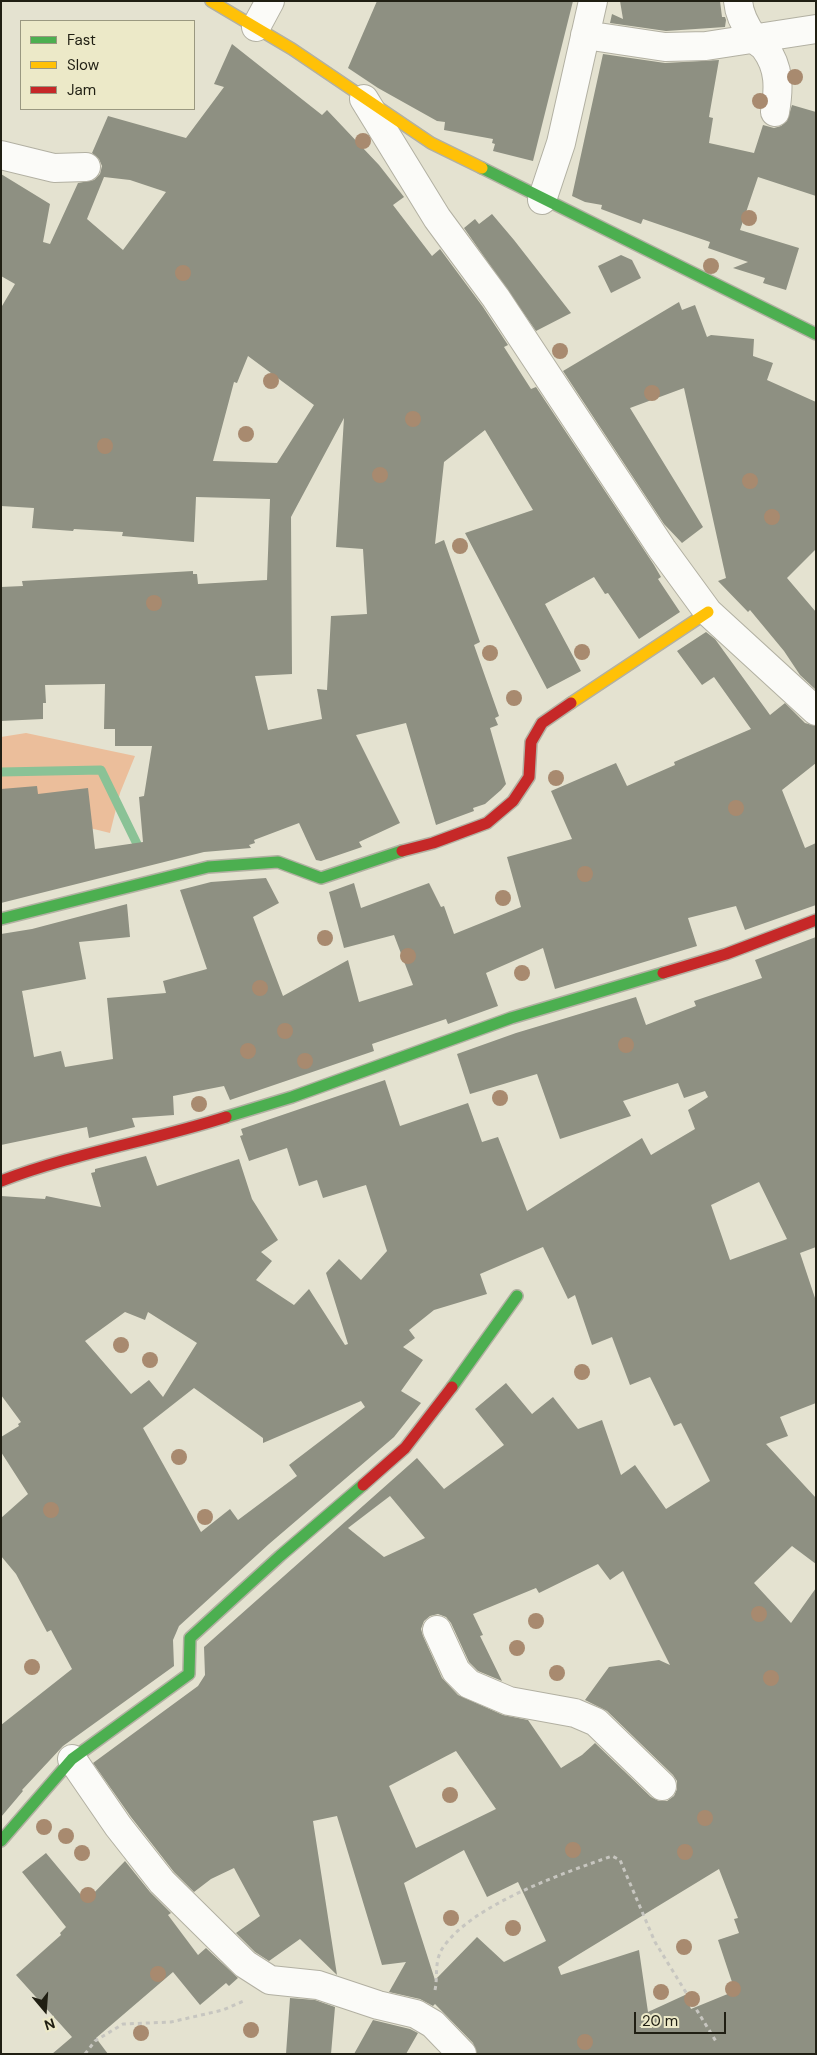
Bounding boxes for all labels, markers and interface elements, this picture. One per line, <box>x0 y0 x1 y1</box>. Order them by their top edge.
legend <box>20 20 195 110</box>
text: Fast <box>67 30 96 50</box>
text: Slow <box>67 55 99 75</box>
text: Jam <box>67 80 96 100</box>
north arrow <box>20 1985 70 2035</box>
scale bar <box>637 2002 730 2034</box>
text: 20 m <box>642 2011 678 2031</box>
text: N <box>42 2014 57 2034</box>

